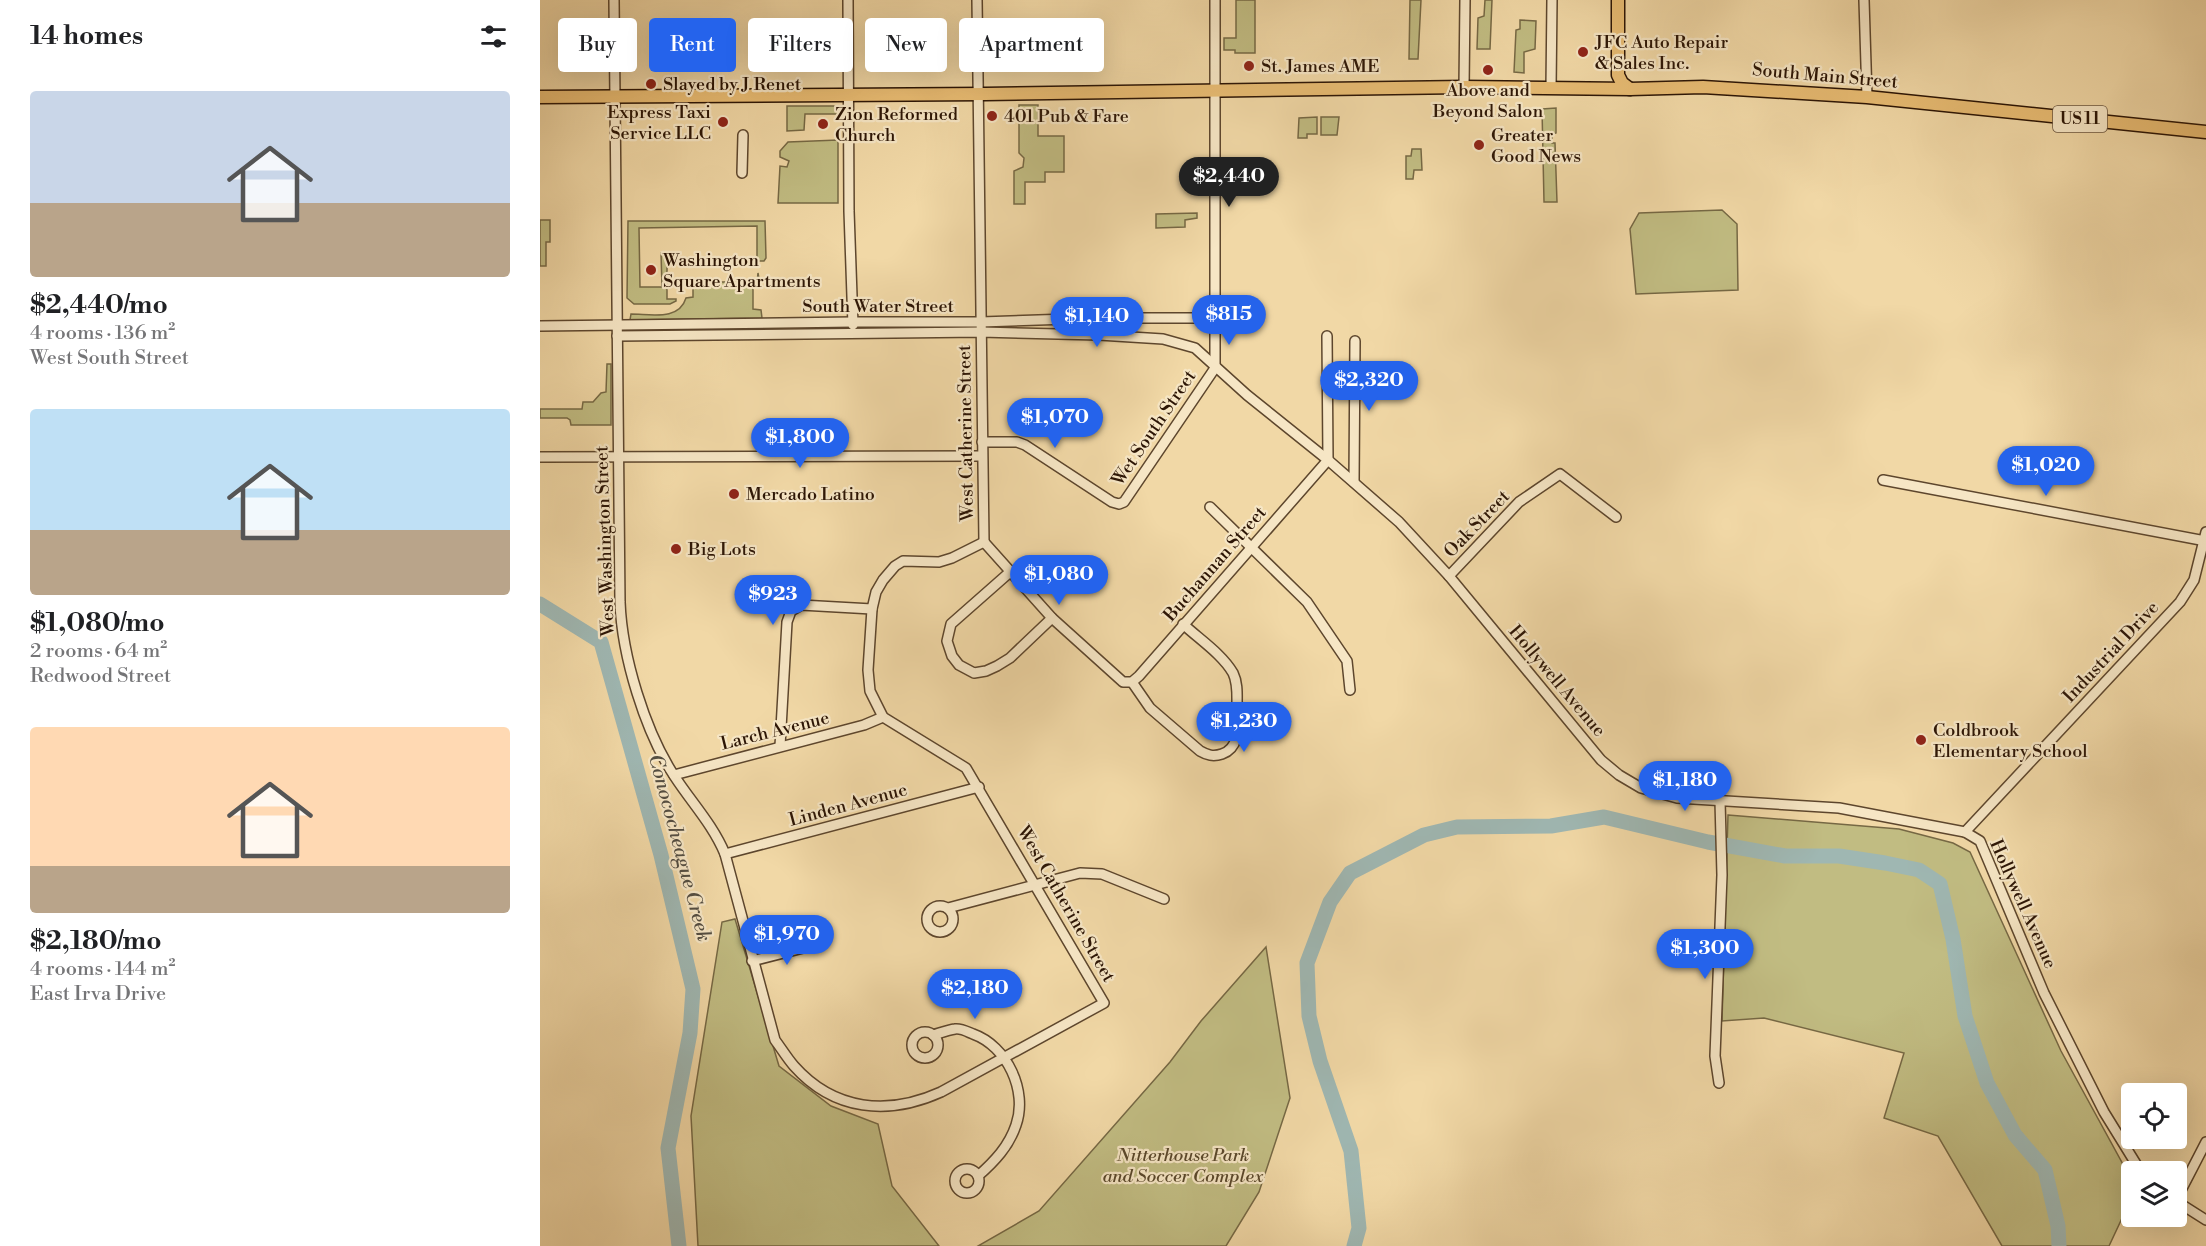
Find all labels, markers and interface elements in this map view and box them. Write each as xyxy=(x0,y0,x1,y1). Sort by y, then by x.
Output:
chip: Buy xyxy=(558,18,637,72)
chip: Rent xyxy=(649,18,736,72)
chip: Filters xyxy=(748,18,853,72)
chip: New xyxy=(865,18,947,72)
chip: Apartment xyxy=(959,18,1104,72)
text: 14 homes xyxy=(30,20,143,52)
icon: filters xyxy=(477,20,510,53)
place label: JFC Auto Repair & Sales Inc. xyxy=(1594,31,1728,75)
marker: JFC Auto Repair & Sales Inc. xyxy=(1576,45,1590,59)
place label: St. James AME xyxy=(1261,55,1379,78)
street label: South Main Street xyxy=(1751,58,1899,94)
marker: St. James AME xyxy=(1242,59,1256,73)
marker: Above and Beyond Salon xyxy=(1481,63,1495,77)
place label: Slayed by J Renet xyxy=(663,73,802,96)
marker: Slayed by J Renet xyxy=(644,77,658,91)
place label: Above and Beyond Salon xyxy=(1432,79,1543,123)
place label: Express Taxi Service LLC xyxy=(607,101,711,145)
place label: Zion Reformed Church xyxy=(835,103,959,147)
place label: 401 Pub & Fare xyxy=(1004,105,1129,128)
road number: US 11 xyxy=(2053,106,2107,132)
marker: 401 Pub & Fare xyxy=(985,109,999,123)
marker: Express Taxi Service LLC xyxy=(716,115,730,129)
marker: Zion Reformed Church xyxy=(816,117,830,131)
place label: Greater Good News xyxy=(1491,124,1581,168)
icon: home xyxy=(216,130,324,238)
marker: Greater Good News xyxy=(1472,138,1486,152)
pin: $2,440 xyxy=(1180,157,1278,208)
text: $2,440 xyxy=(1193,164,1265,189)
place label: Washington Square Apartments xyxy=(662,249,821,293)
marker: Washington Square Apartments xyxy=(644,263,658,277)
text: $2,440/mo xyxy=(30,289,168,321)
street label: South Water Street xyxy=(802,295,954,318)
pin: $815 xyxy=(1193,295,1265,346)
pin: $1,140 xyxy=(1048,297,1146,348)
text: $815 xyxy=(1206,302,1252,327)
text: $1,140 xyxy=(1065,304,1129,329)
text: 4 rooms · 136 m² xyxy=(30,321,175,346)
street label: West Catherine Street xyxy=(953,344,979,523)
text: West South Street xyxy=(30,346,189,371)
pin: $2,320 xyxy=(1320,361,1418,412)
street label: Wet South Street xyxy=(1106,365,1202,491)
text: $2,320 xyxy=(1334,368,1404,393)
pin: $1,070 xyxy=(1006,398,1104,449)
text: $1,070 xyxy=(1021,405,1089,430)
pin: $1,800 xyxy=(751,418,849,469)
text: $1,800 xyxy=(765,425,835,450)
street label: West Washington Street xyxy=(590,445,620,638)
pin: $1,020 xyxy=(1997,446,2095,497)
icon: home xyxy=(216,448,324,556)
text: $1,020 xyxy=(2011,453,2081,478)
place label: Mercado Latino xyxy=(746,483,875,506)
street label: Oak Street xyxy=(1439,485,1515,563)
marker: Mercado Latino xyxy=(727,487,741,501)
street label: Buchannan Street xyxy=(1158,501,1272,627)
place label: Big Lots xyxy=(687,538,756,561)
marker: Big Lots xyxy=(669,542,683,556)
pin: $1,080 xyxy=(1010,555,1108,606)
text: $1,080 xyxy=(1024,562,1094,587)
pin: $923 xyxy=(737,575,809,626)
text: $923 xyxy=(748,582,798,607)
street label: Industrial Drive xyxy=(2058,596,2164,708)
text: $1,080/mo xyxy=(30,607,165,639)
street label: Hollywell Avenue xyxy=(1503,620,1611,742)
text: 2 rooms · 64 m² xyxy=(30,639,167,664)
text: Redwood Street xyxy=(30,664,171,689)
pin: $1,230 xyxy=(1195,702,1293,753)
street label: Larch Avenue xyxy=(718,706,832,756)
text: $1,230 xyxy=(1211,709,1277,734)
place label: Coldbrook Elementary School xyxy=(1933,719,2088,763)
marker: Coldbrook Elementary School xyxy=(1914,733,1928,747)
water label: Conococheague Creek xyxy=(642,752,716,944)
pin: $1,180 xyxy=(1636,761,1734,812)
icon: home xyxy=(216,766,324,874)
text: $1,180 xyxy=(1653,768,1717,793)
street label: Linden Avenue xyxy=(786,778,910,832)
street label: West Catherine Street xyxy=(1011,821,1120,987)
street label: Hollywell Avenue xyxy=(1984,836,2062,972)
pin: $1,970 xyxy=(738,915,836,966)
text: $1,970 xyxy=(754,922,820,947)
text: $2,180/mo xyxy=(30,925,161,957)
pin: $1,300 xyxy=(1656,929,1754,980)
text: $1,300 xyxy=(1671,936,1740,961)
text: 4 rooms · 144 m² xyxy=(30,957,175,982)
pin: $2,180 xyxy=(926,969,1024,1020)
text: $2,180 xyxy=(941,976,1009,1001)
text: East Irva Drive xyxy=(30,982,166,1007)
map controls xyxy=(2121,1083,2187,1227)
button: locate xyxy=(2121,1083,2187,1149)
park label: Nitterhouse Park and Soccer Complex xyxy=(1102,1144,1264,1188)
button: layers xyxy=(2121,1161,2187,1227)

